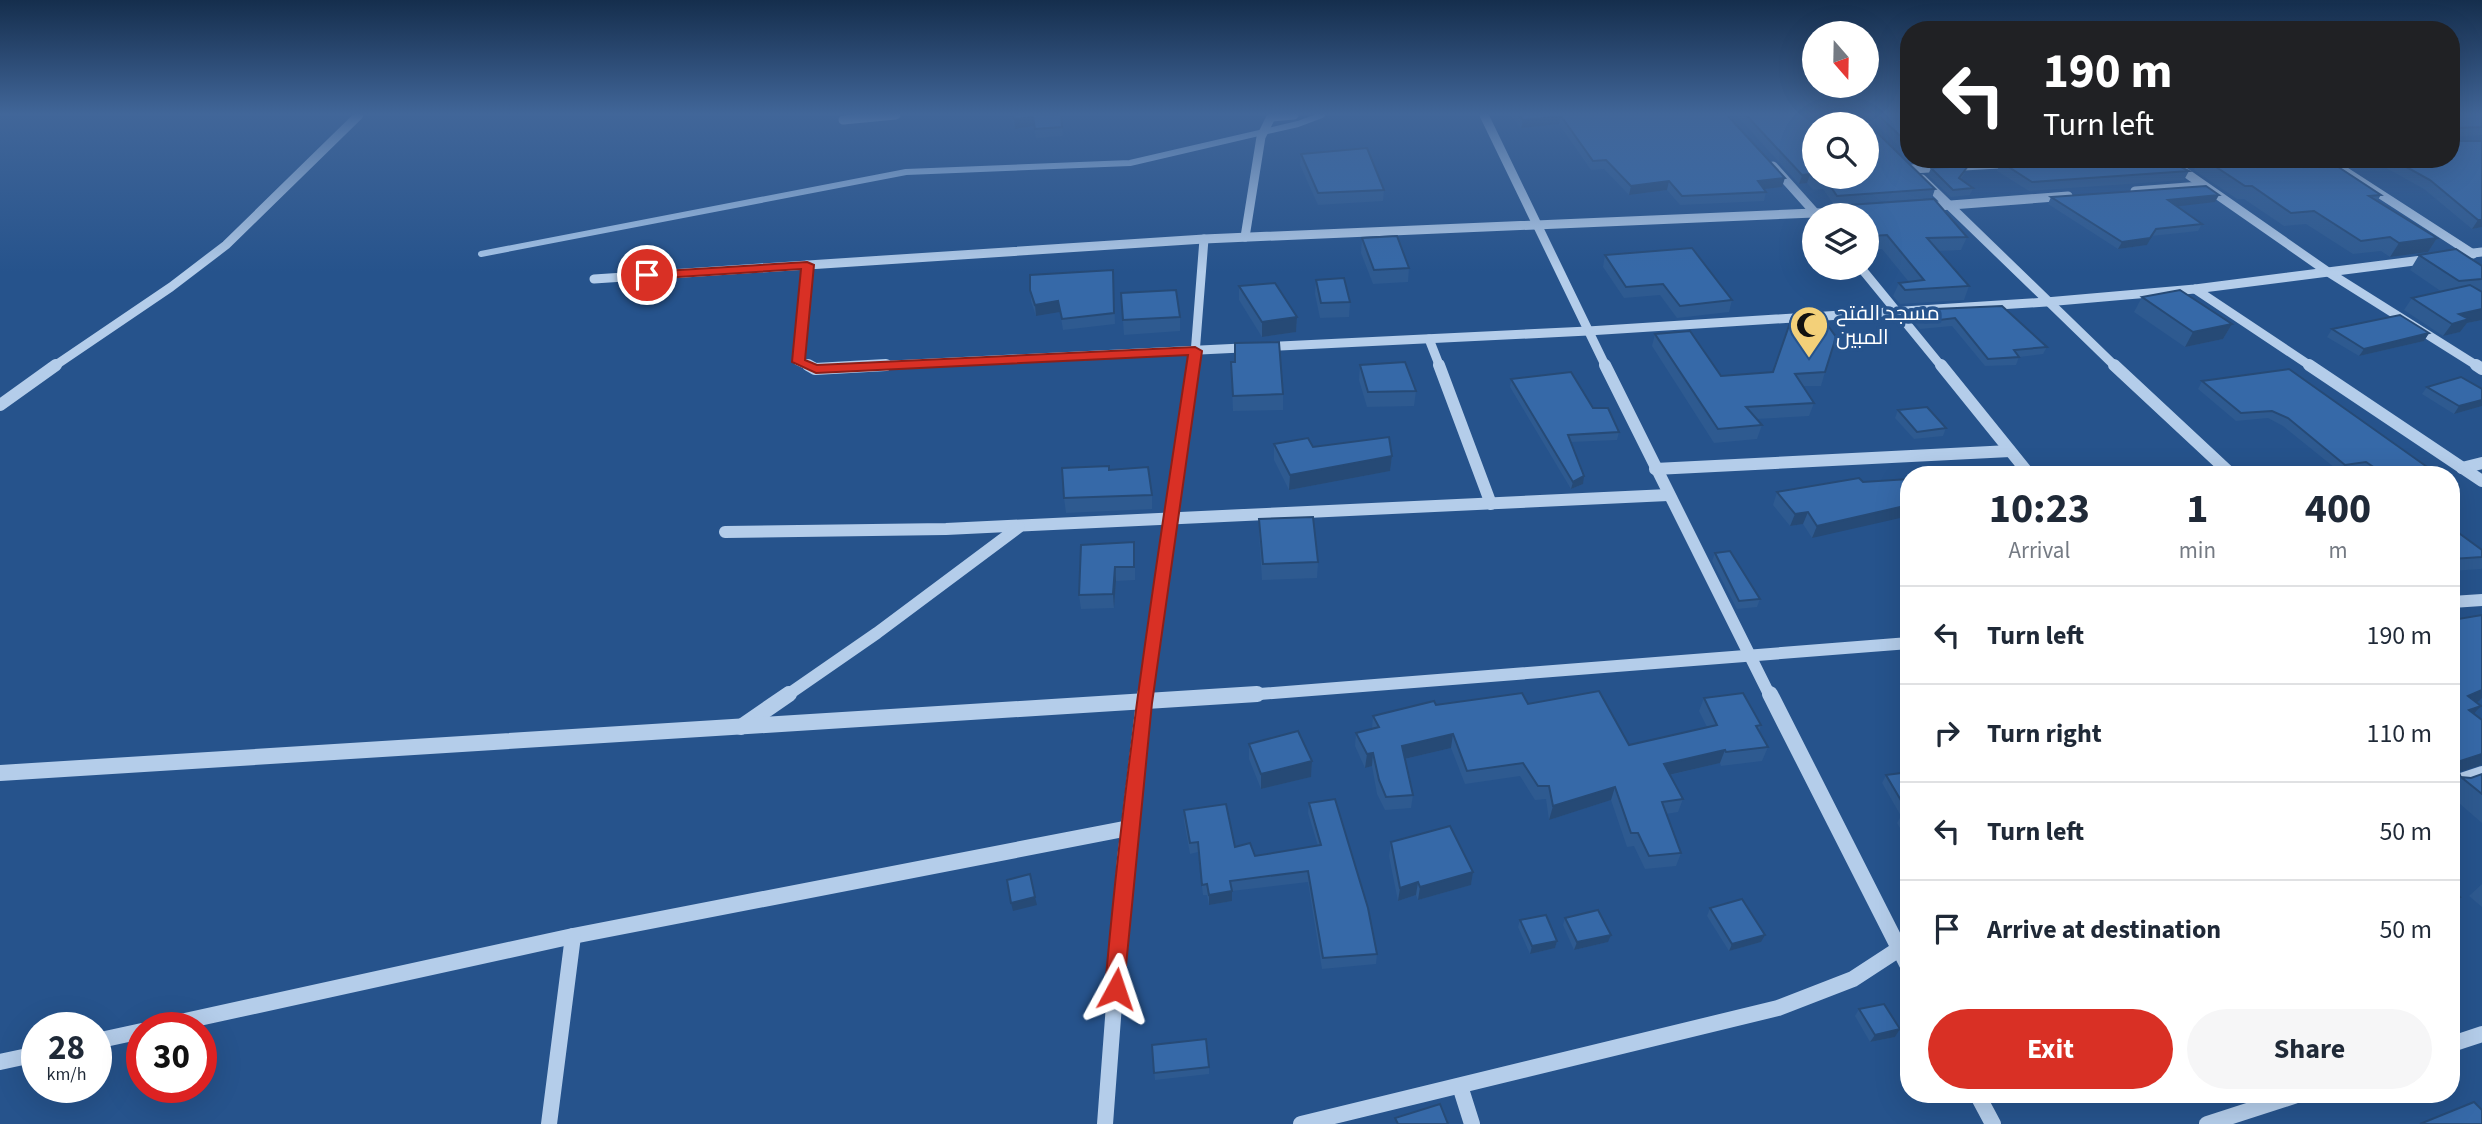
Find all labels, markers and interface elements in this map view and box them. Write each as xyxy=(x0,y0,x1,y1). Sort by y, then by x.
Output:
north arrow xyxy=(1802,21,1880,98)
map controls xyxy=(1802,21,1879,280)
text: 190 m xyxy=(2043,37,2172,107)
icon: left xyxy=(1928,49,2019,140)
text: Turn left xyxy=(2043,102,2154,148)
button: search xyxy=(1802,112,1879,189)
button: layers xyxy=(1802,203,1879,280)
pin xyxy=(617,245,677,305)
icon: arrive xyxy=(628,256,666,294)
place label: مسجد الفتح المبين xyxy=(1836,298,1940,352)
mosque icon: مسجد الفتح المبين xyxy=(1788,304,1830,359)
text: 10:23 xyxy=(1989,479,2090,539)
text: 1 xyxy=(2186,479,2208,539)
text: 400 xyxy=(2305,479,2371,539)
text: Arrival xyxy=(2008,534,2070,567)
text: min xyxy=(2179,534,2216,567)
text: m xyxy=(2328,534,2348,567)
icon: left xyxy=(1928,616,1966,654)
text: Turn left xyxy=(1987,617,2084,654)
text: 190 m xyxy=(2366,617,2432,654)
icon: right xyxy=(1928,714,1966,752)
text: Turn right xyxy=(1987,715,2102,752)
text: 110 m xyxy=(2366,715,2432,752)
icon: left xyxy=(1928,812,1966,850)
text: Turn left xyxy=(1987,813,2084,850)
text: 50 m xyxy=(2379,813,2432,850)
icon: arrive xyxy=(1928,910,1966,948)
text: Arrive at destination xyxy=(1987,911,2221,948)
text: 50 m xyxy=(2379,911,2432,948)
position arrow xyxy=(1079,952,1153,1026)
button: Exit xyxy=(1928,1009,2173,1089)
button: Share xyxy=(2187,1009,2432,1089)
speed limit sign: 30 xyxy=(126,1012,217,1103)
text: 28 xyxy=(48,1023,85,1073)
text: km/h xyxy=(47,1062,86,1087)

